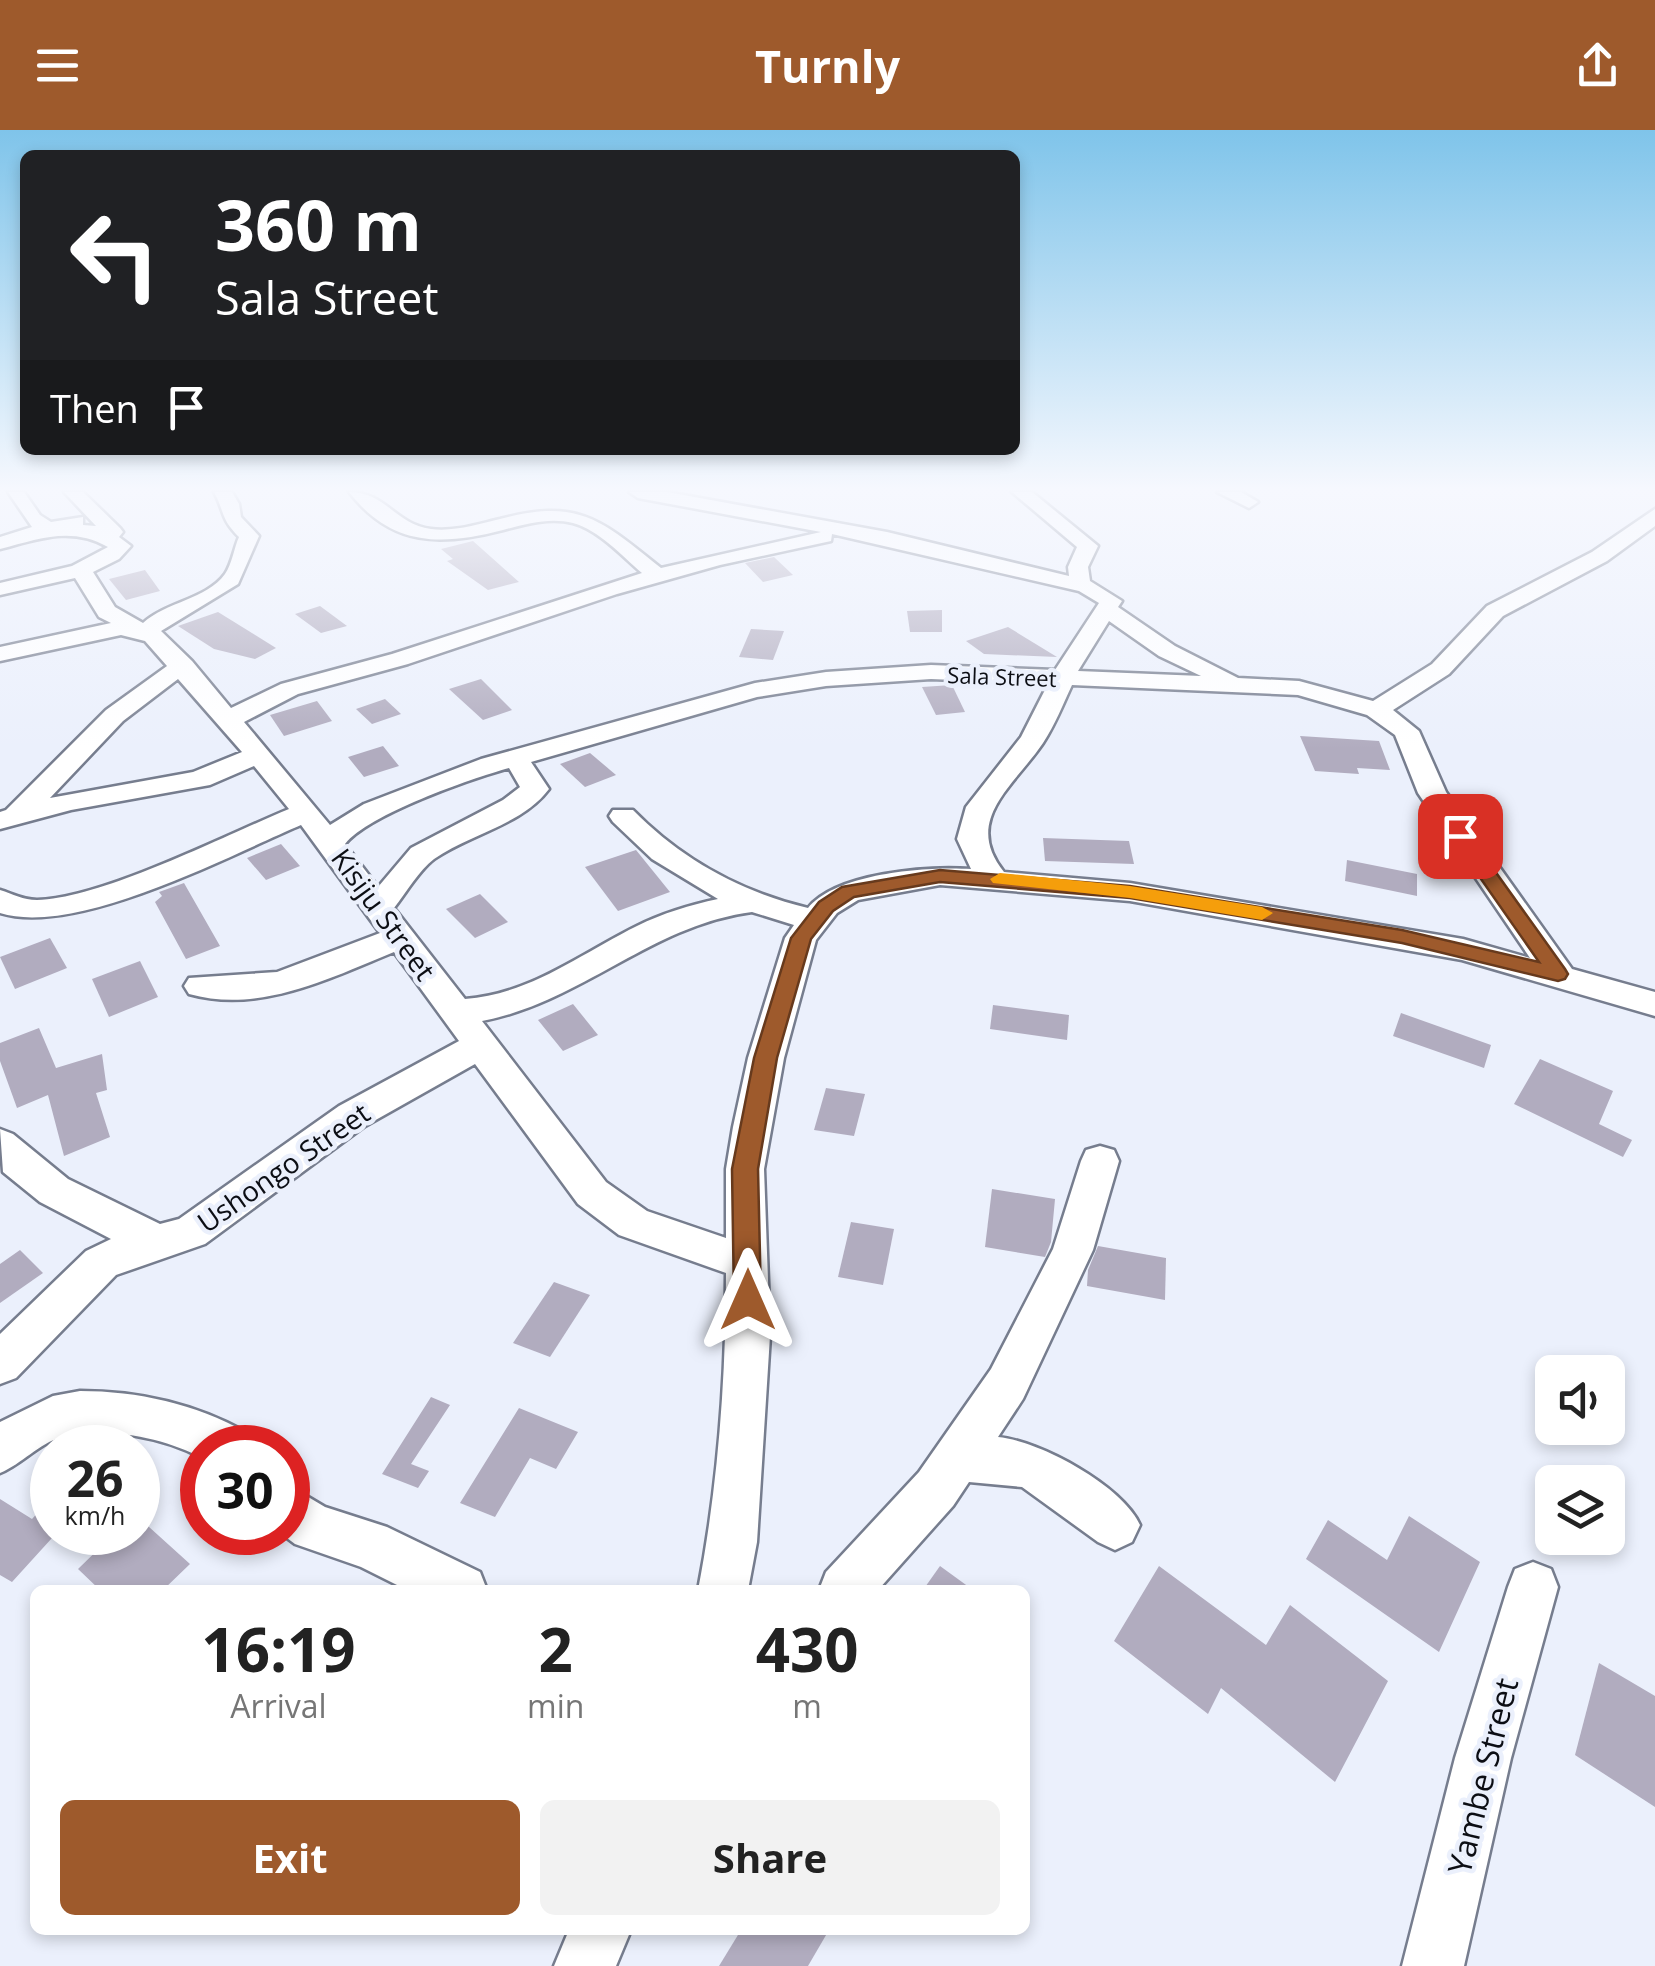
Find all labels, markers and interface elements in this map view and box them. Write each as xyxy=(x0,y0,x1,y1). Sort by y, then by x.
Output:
text: Turnly xyxy=(755,35,900,96)
icon: menu xyxy=(30,38,85,93)
icon: share xyxy=(1570,38,1625,93)
text: 360 m xyxy=(215,176,422,272)
icon: left xyxy=(50,190,180,320)
text: Sala Street xyxy=(215,267,438,328)
icon: arrive xyxy=(159,380,214,435)
text: Then xyxy=(50,382,139,434)
street label: Sala Street xyxy=(947,659,1057,693)
pin xyxy=(1418,794,1503,879)
icon: arrive xyxy=(1433,809,1488,864)
street label: Kisiju Street xyxy=(323,840,445,988)
street label: Ushongo Street xyxy=(189,1093,377,1241)
position arrow xyxy=(696,1248,800,1352)
map controls xyxy=(1535,1355,1625,1555)
button: sound xyxy=(1535,1355,1625,1445)
speed limit sign: 30 xyxy=(180,1425,310,1555)
text: 26 xyxy=(66,1444,124,1512)
button: layers xyxy=(1535,1465,1625,1555)
text: km/h xyxy=(65,1498,125,1532)
text: 16:19 xyxy=(201,1608,356,1690)
text: 2 xyxy=(539,1608,573,1690)
text: 430 xyxy=(756,1608,859,1690)
street label: Yambe Street xyxy=(1437,1674,1527,1878)
text: Arrival xyxy=(230,1684,327,1727)
text: min xyxy=(527,1684,584,1727)
text: m xyxy=(792,1684,822,1727)
button: Exit xyxy=(60,1800,520,1915)
button: Share xyxy=(540,1800,1000,1915)

